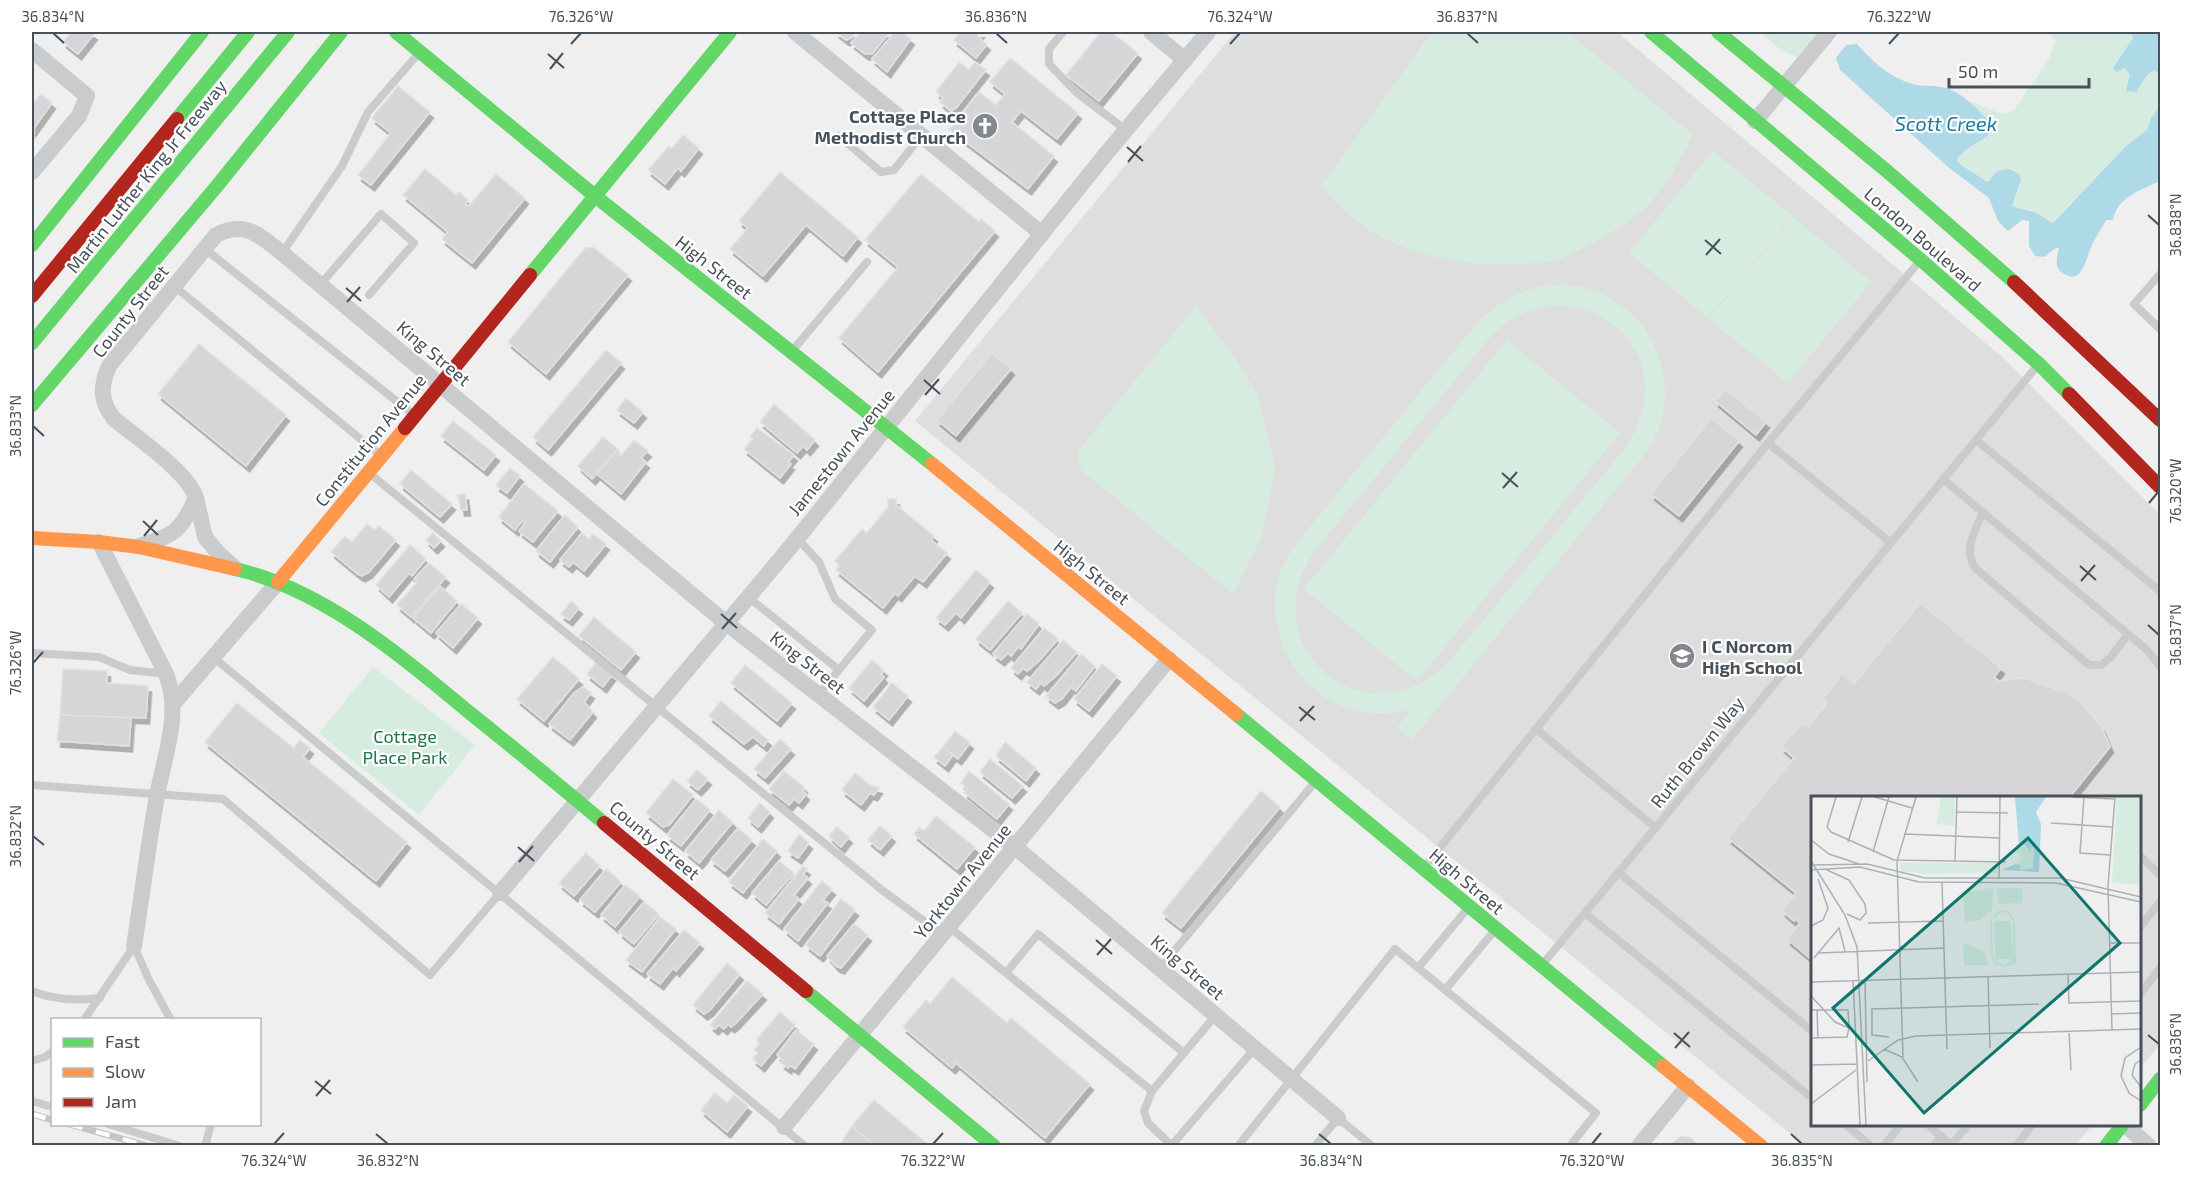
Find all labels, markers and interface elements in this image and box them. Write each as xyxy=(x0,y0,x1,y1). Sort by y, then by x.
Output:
text: 36.834°N xyxy=(21,7,85,25)
text: 76.326°W xyxy=(549,7,613,25)
text: 36.836°N xyxy=(965,7,1027,25)
text: 76.324°W xyxy=(1207,7,1273,25)
text: 36.837°N xyxy=(1436,7,1498,25)
text: 76.322°W xyxy=(1867,7,1931,25)
scale bar xyxy=(1949,51,2088,89)
text: 50 m xyxy=(1958,60,1998,82)
street label: Martin Luther King Jr Freeway xyxy=(61,75,231,277)
place label: Cottage Place Methodist Church xyxy=(814,105,966,148)
church icon: Cottage Place Methodist Church xyxy=(970,111,1000,141)
water label: Scott Creek xyxy=(1895,111,1997,135)
street label: London Boulevard xyxy=(1860,182,1986,296)
text: 36.838°N xyxy=(2166,194,2184,256)
street label: High Street xyxy=(671,230,757,304)
street label: County Street xyxy=(87,260,173,362)
street label: King Street xyxy=(393,316,476,390)
street label: Constitution Avenue xyxy=(310,369,430,511)
street label: Jamestown Avenue xyxy=(783,384,899,520)
text: 36.833°N xyxy=(6,395,24,457)
text: 76.320°W xyxy=(2166,458,2184,524)
street label: High Street xyxy=(1050,535,1134,609)
text: 36.837°N xyxy=(2166,604,2184,666)
street label: King Street xyxy=(766,626,850,698)
text: 76.326°W xyxy=(6,631,24,695)
place label: I C Norcom High School xyxy=(1702,635,1802,678)
school or university icon: I C Norcom High School xyxy=(1667,641,1697,671)
street label: Ruth Brown Way xyxy=(1646,692,1749,812)
park label: Cottage Place Park xyxy=(363,725,448,768)
street label: County Street xyxy=(605,796,705,884)
inset map xyxy=(1811,796,2141,1126)
text: 36.832°N xyxy=(6,805,24,867)
street label: Yorktown Avenue xyxy=(909,819,1015,943)
street label: High Street xyxy=(1425,843,1509,919)
street label: King Street xyxy=(1147,930,1230,1004)
text: 36.836°N xyxy=(2166,1013,2184,1075)
legend xyxy=(51,1018,261,1126)
text: Fast xyxy=(105,1030,140,1052)
text: Slow xyxy=(105,1060,146,1082)
text: Jam xyxy=(105,1090,137,1112)
text: 76.324°W xyxy=(241,1151,307,1169)
text: 36.832°N xyxy=(357,1151,419,1169)
text: 76.322°W xyxy=(901,1151,965,1169)
text: 36.834°N xyxy=(1299,1151,1363,1169)
text: 76.320°W xyxy=(1559,1151,1625,1169)
text: 36.835°N xyxy=(1771,1151,1833,1169)

